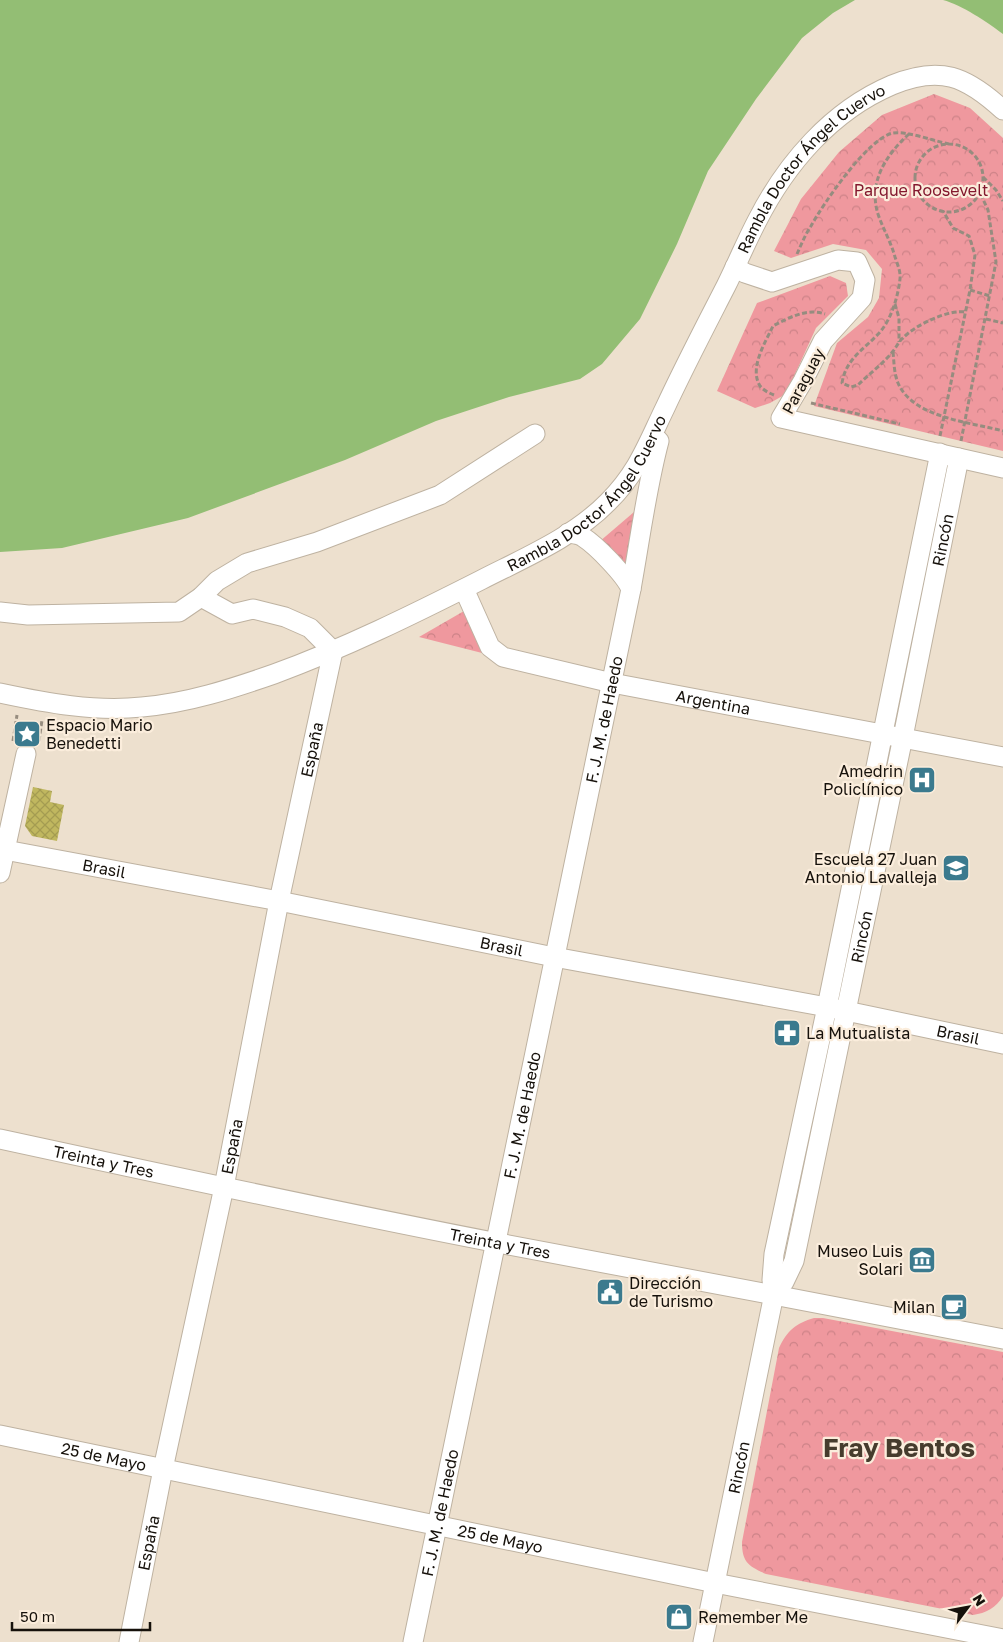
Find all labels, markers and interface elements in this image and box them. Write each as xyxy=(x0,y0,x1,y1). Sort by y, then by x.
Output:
street label: Rambla Doctor Ángel Cuervo xyxy=(733,80,888,256)
park label: Parque Roosevelt xyxy=(854,180,988,200)
street label: Paraguay xyxy=(777,345,829,417)
street label: Rambla Doctor Ángel Cuervo xyxy=(503,412,670,576)
street label: Rincón xyxy=(927,512,958,568)
street label: F. J. M. de Haedo xyxy=(581,654,627,785)
street label: Argentina xyxy=(674,685,752,719)
place label: Espacio Mario Benedetti xyxy=(46,715,153,753)
place icon: Espacio Mario Benedetti xyxy=(12,719,42,749)
street label: España xyxy=(296,720,327,779)
place label: Amedrin Policlínico xyxy=(823,761,903,799)
hospital icon: Amedrin Policlínico xyxy=(907,765,937,795)
place label: Escuela 27 Juan Antonio Lavalleja xyxy=(805,849,937,887)
school or university icon: Escuela 27 Juan Antonio Lavalleja xyxy=(941,853,971,883)
street label: Brasil xyxy=(81,855,128,882)
street label: Rincón xyxy=(846,909,877,965)
street label: Brasil xyxy=(478,932,525,961)
pharmacy icon: La Mutualista xyxy=(772,1018,802,1048)
street label: Brasil xyxy=(935,1020,982,1049)
place label: La Mutualista xyxy=(806,1023,910,1043)
street label: F. J. M. de Haedo xyxy=(499,1050,545,1181)
street label: España xyxy=(217,1117,247,1176)
street label: Treinta y Tres xyxy=(51,1141,156,1182)
street label: Treinta y Tres xyxy=(448,1224,552,1263)
place label: Museo Luis Solari xyxy=(817,1241,903,1279)
museum icon: Museo Luis Solari xyxy=(907,1245,937,1275)
place label: Dirección de Turismo xyxy=(629,1273,713,1311)
public building icon: Dirección de Turismo xyxy=(595,1277,625,1307)
cafe icon: Milan xyxy=(939,1292,969,1322)
place label: Milan xyxy=(893,1297,935,1317)
district label: Fray Bentos xyxy=(823,1432,975,1463)
street label: 25 de Mayo xyxy=(59,1438,148,1475)
street label: Rincón xyxy=(723,1440,754,1496)
street label: F. J. M. de Haedo xyxy=(417,1447,463,1578)
street label: España xyxy=(133,1513,164,1572)
street label: 25 de Mayo xyxy=(456,1520,545,1557)
north arrow xyxy=(943,1582,993,1632)
text: N xyxy=(969,1591,989,1609)
scale bar xyxy=(12,1600,150,1632)
shop icon: Remember Me xyxy=(664,1602,694,1632)
text: 50 m xyxy=(20,1607,55,1625)
place label: Remember Me xyxy=(698,1607,808,1627)

